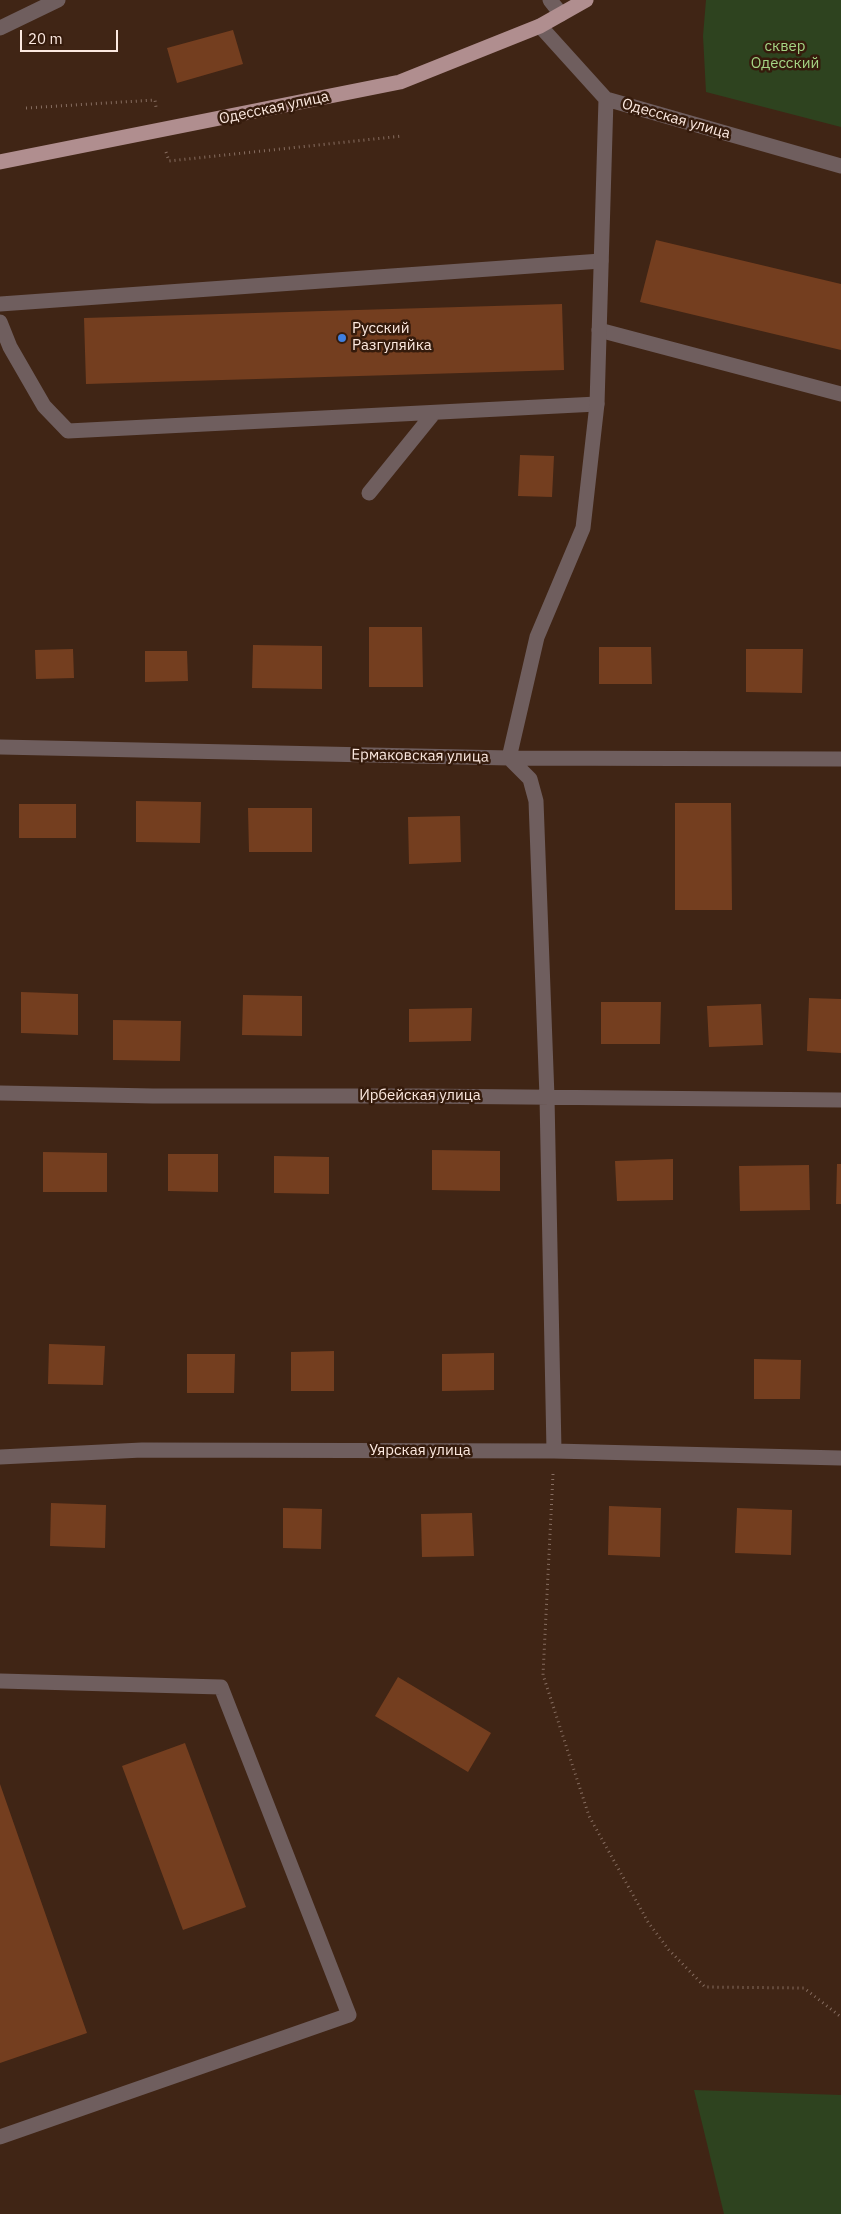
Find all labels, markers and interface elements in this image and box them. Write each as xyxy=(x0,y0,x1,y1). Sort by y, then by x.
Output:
scale bar xyxy=(22,20,120,52)
text: 20 m xyxy=(28,29,63,48)
park label: сквер Одесский xyxy=(751,38,819,73)
street label: Одесская улица xyxy=(217,88,331,128)
street label: Одесская улица xyxy=(620,95,732,143)
place label: Русский Разгуляйка xyxy=(352,320,432,355)
marker: Русский Разгуляйка xyxy=(336,332,348,344)
street label: Ермаковская улица xyxy=(351,746,489,766)
street label: Ирбейская улица xyxy=(359,1087,481,1105)
street label: Уярская улица xyxy=(369,1442,471,1460)

